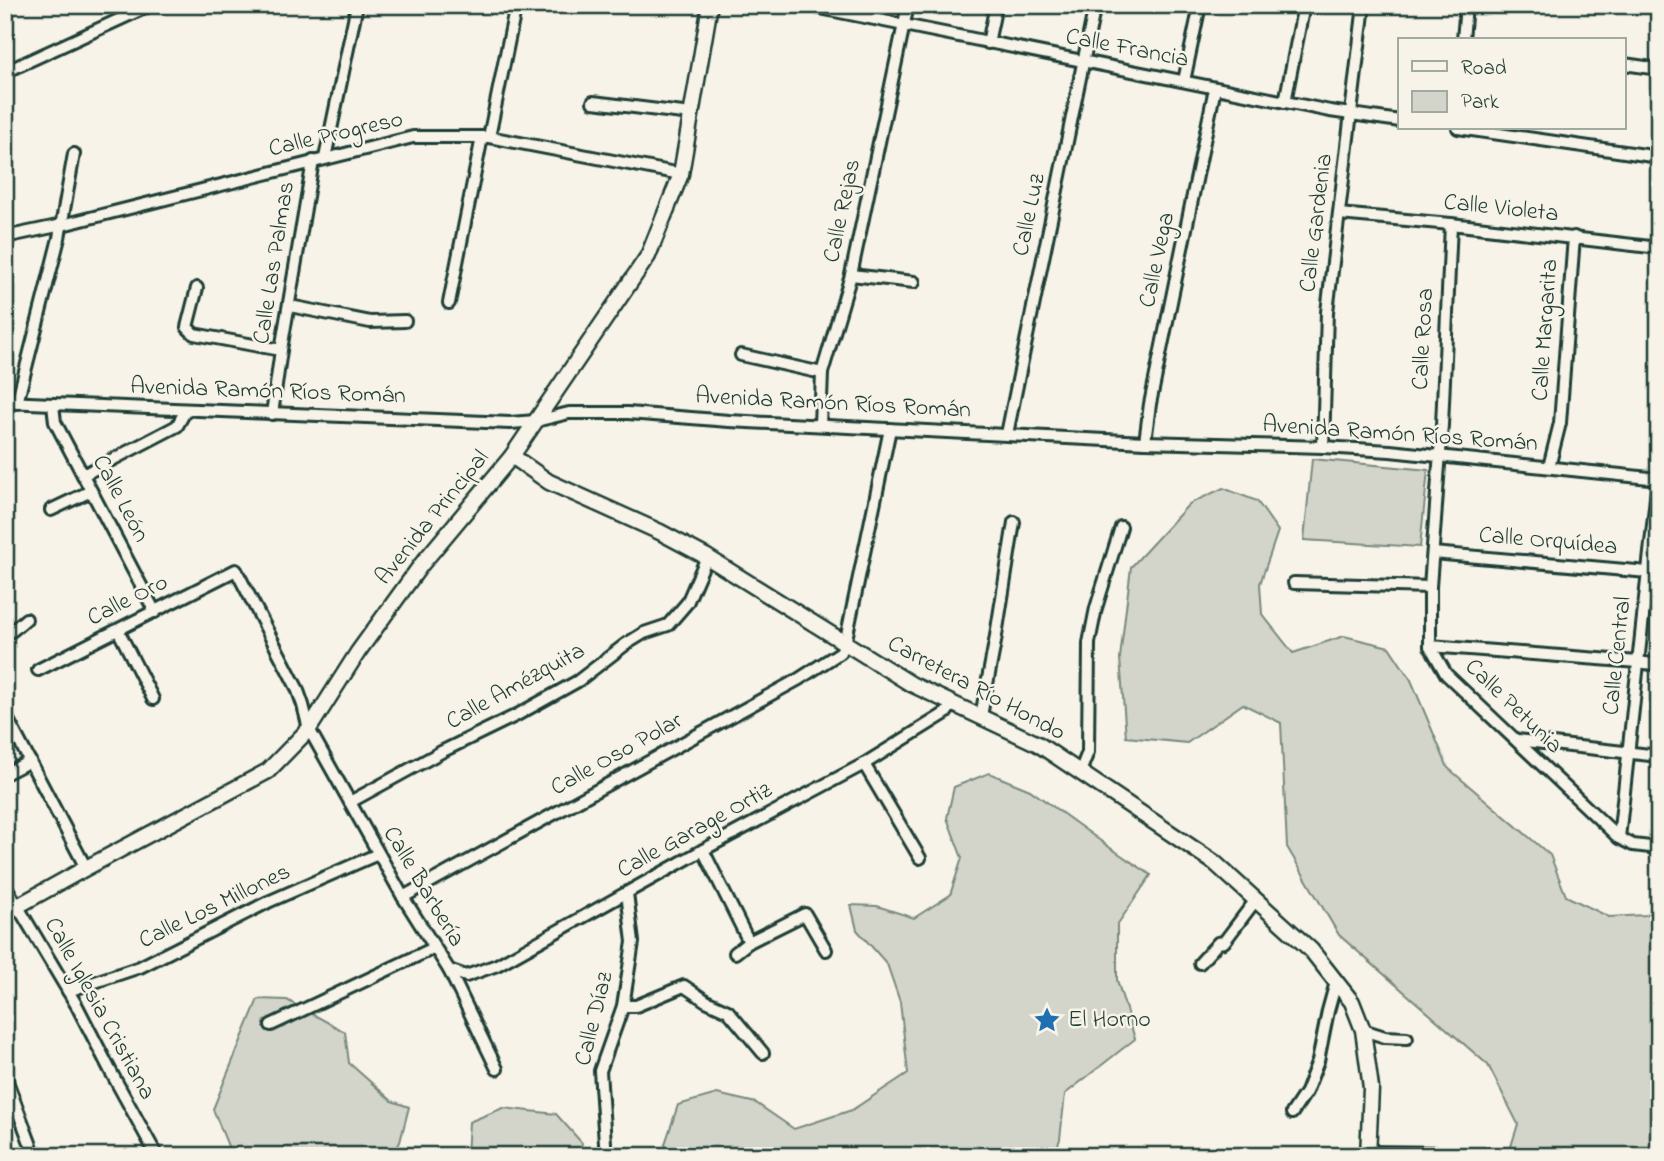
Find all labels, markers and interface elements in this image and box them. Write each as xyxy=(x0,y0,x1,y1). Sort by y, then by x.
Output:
street label: Calle Francia xyxy=(1062,20,1192,78)
legend xyxy=(1398,38,1626,130)
text: Road xyxy=(1461,54,1507,84)
text: Park xyxy=(1461,88,1500,118)
street label: Calle Progreso xyxy=(265,103,407,167)
street label: Calle Gardenia xyxy=(1291,152,1343,294)
street label: Calle Rejas xyxy=(815,156,871,266)
street label: Calle Luz xyxy=(1004,170,1056,259)
street label: Calle Las Palmas xyxy=(245,179,305,347)
street label: Calle Violeta xyxy=(1442,186,1560,232)
street label: Calle Vega xyxy=(1131,209,1185,311)
street label: Calle Margarita xyxy=(1524,258,1568,402)
street label: Calle Rosa xyxy=(1404,287,1444,391)
street label: Avenida Ramón Ríos Román xyxy=(130,370,406,414)
street label: Avenida Ramón Ríos Román xyxy=(694,379,972,429)
street label: Avenida Ramón Ríos Román xyxy=(1261,408,1539,462)
street label: Avenida Principal xyxy=(367,443,499,593)
street label: Calle León xyxy=(82,449,158,549)
street label: Calle Orquídea xyxy=(1477,518,1619,566)
street label: Calle Oro xyxy=(81,566,175,636)
street label: Calle Central xyxy=(1594,595,1642,717)
street label: Carretera Río Hondo xyxy=(881,627,1071,751)
street label: Calle Amézquita xyxy=(440,634,592,740)
street label: Calle Petunia xyxy=(1456,651,1570,763)
street label: Calle Oso Polar xyxy=(545,704,690,806)
street label: Calle Garage Ortiz xyxy=(611,773,780,888)
street label: Calle Barbería xyxy=(373,820,473,954)
street label: Calle Los Millones xyxy=(133,855,297,959)
street label: Calle Iglesia Cristiana xyxy=(34,911,164,1107)
street label: Calle Díaz xyxy=(566,967,624,1070)
place label: El Horno xyxy=(1068,1003,1151,1038)
place icon: El Horno xyxy=(1032,1005,1062,1035)

